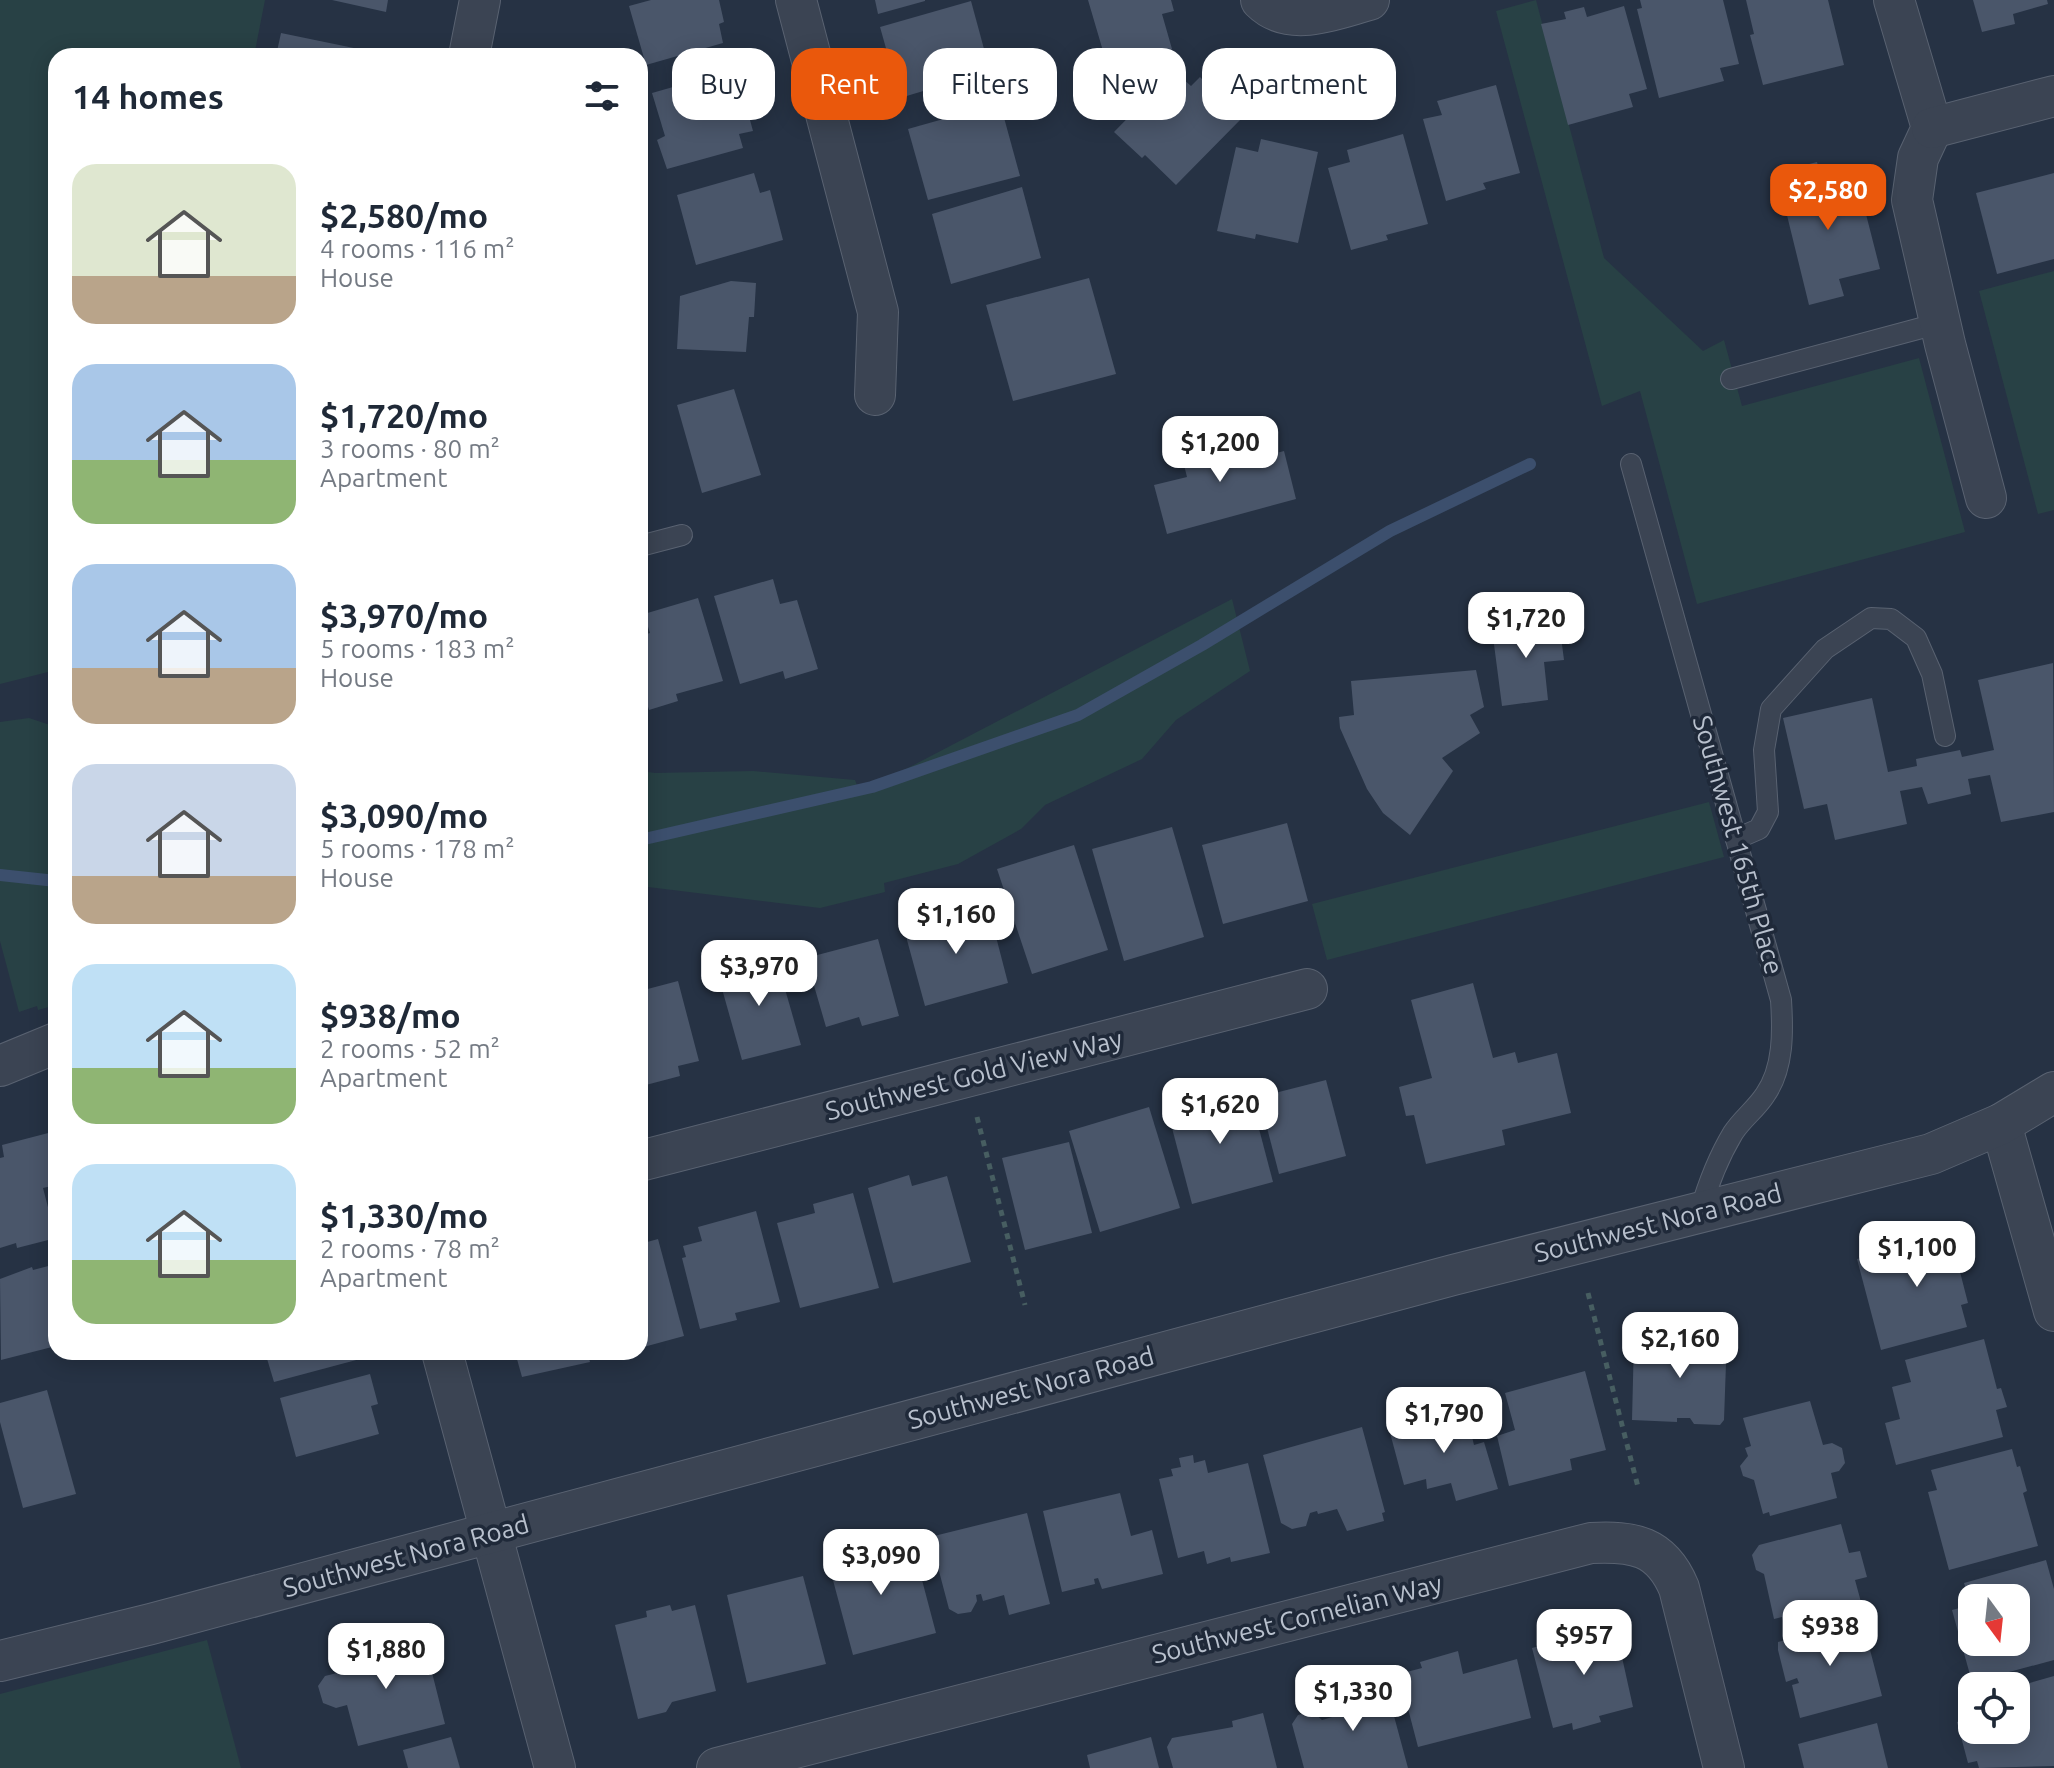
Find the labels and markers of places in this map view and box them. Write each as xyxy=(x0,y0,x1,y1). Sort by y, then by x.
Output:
pin: $2,580 xyxy=(1763,164,1893,232)
pin: $1,200 xyxy=(1155,416,1285,484)
pin: $1,720 xyxy=(1461,592,1591,660)
pin: $1,160 xyxy=(891,888,1021,956)
pin: $3,970 xyxy=(694,940,824,1008)
pin: $1,620 xyxy=(1155,1078,1285,1146)
pin: $1,100 xyxy=(1852,1221,1982,1289)
pin: $2,160 xyxy=(1615,1312,1745,1380)
pin: $1,790 xyxy=(1379,1387,1509,1455)
pin: $3,090 xyxy=(816,1529,946,1597)
pin: $938 xyxy=(1783,1600,1877,1668)
pin: $957 xyxy=(1537,1609,1631,1677)
pin: $1,880 xyxy=(321,1623,451,1691)
pin: $1,330 xyxy=(1288,1665,1418,1733)

